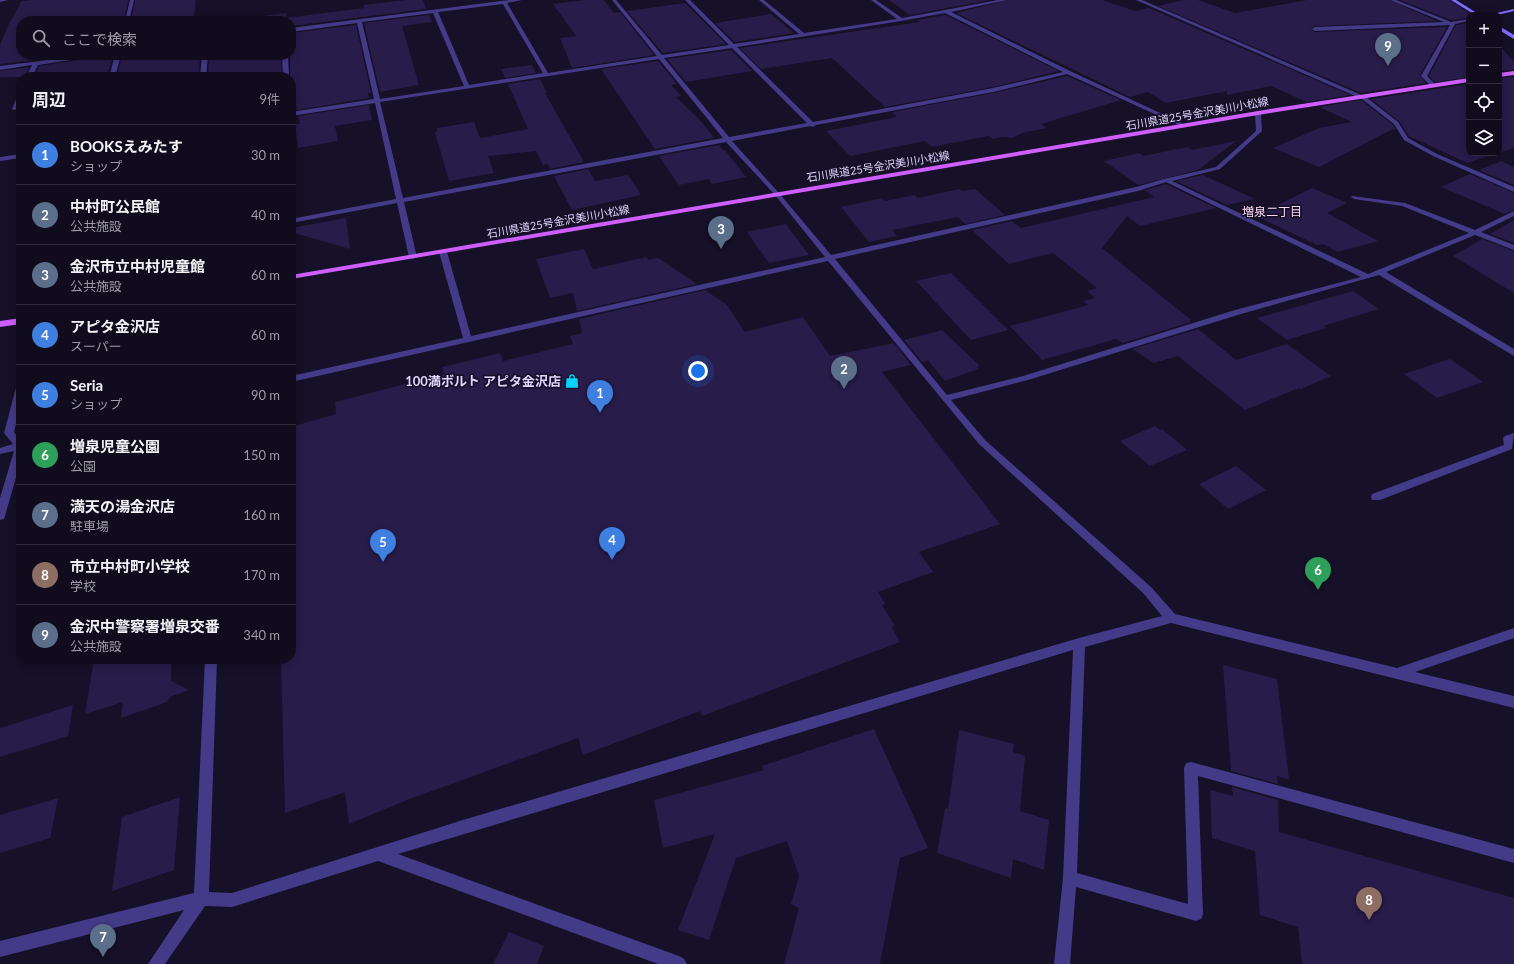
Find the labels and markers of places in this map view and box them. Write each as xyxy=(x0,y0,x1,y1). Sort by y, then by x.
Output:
pin: 9 xyxy=(1375,33,1401,66)
pin: 3 xyxy=(708,216,734,249)
pin: 2 xyxy=(831,356,857,389)
place label: 100満ボルト アピタ金沢店 xyxy=(405,373,561,389)
shop icon: 100満ボルト アピタ金沢店 xyxy=(564,373,580,389)
pin: 1 xyxy=(587,380,613,413)
pin: 4 xyxy=(599,527,625,560)
pin: 5 xyxy=(370,529,396,562)
pin: 6 xyxy=(1305,557,1331,590)
pin: 8 xyxy=(1356,887,1382,920)
pin: 7 xyxy=(90,924,116,957)

